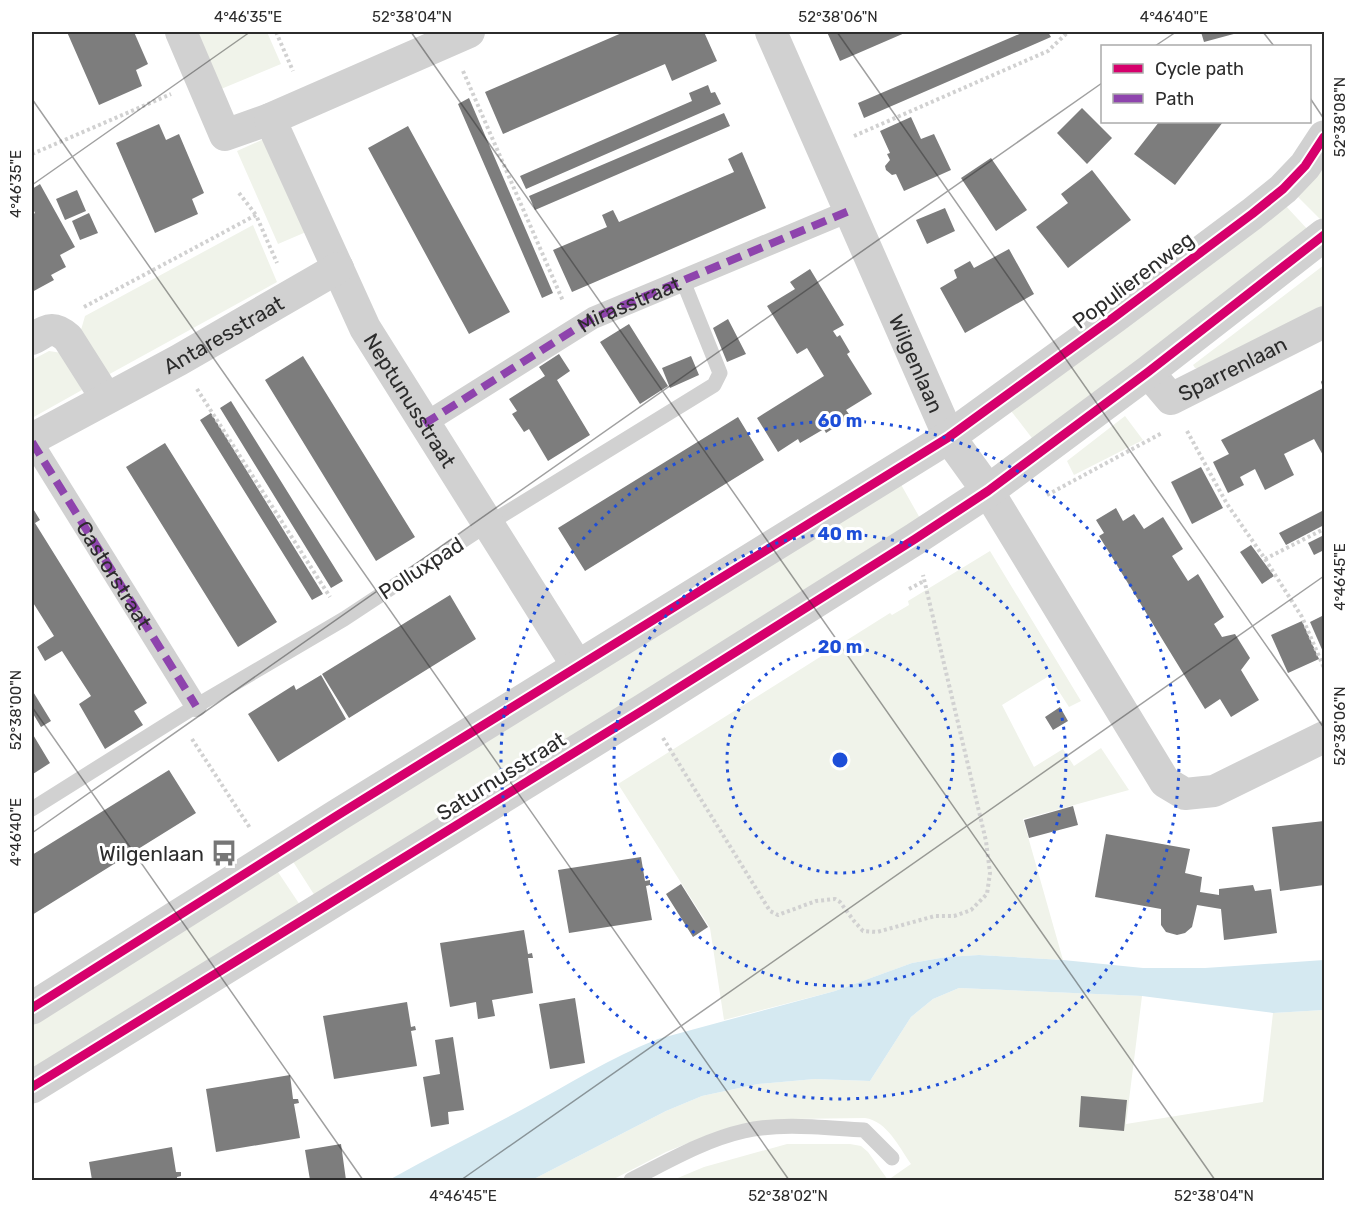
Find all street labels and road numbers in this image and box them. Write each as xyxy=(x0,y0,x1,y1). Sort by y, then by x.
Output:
street label: Populierenweg xyxy=(1067,226,1199,334)
street label: Mirasstraat xyxy=(572,270,684,337)
street label: Antaresstraat xyxy=(159,290,288,379)
street label: Wilgenlaan xyxy=(884,310,949,417)
street label: Neptunusstraat xyxy=(359,328,462,472)
street label: Sparrenlaan xyxy=(1174,330,1291,406)
street label: Castorstraat xyxy=(71,516,157,633)
street label: Polluxpad xyxy=(374,531,468,605)
street label: Saturnusstraat xyxy=(432,726,570,826)

